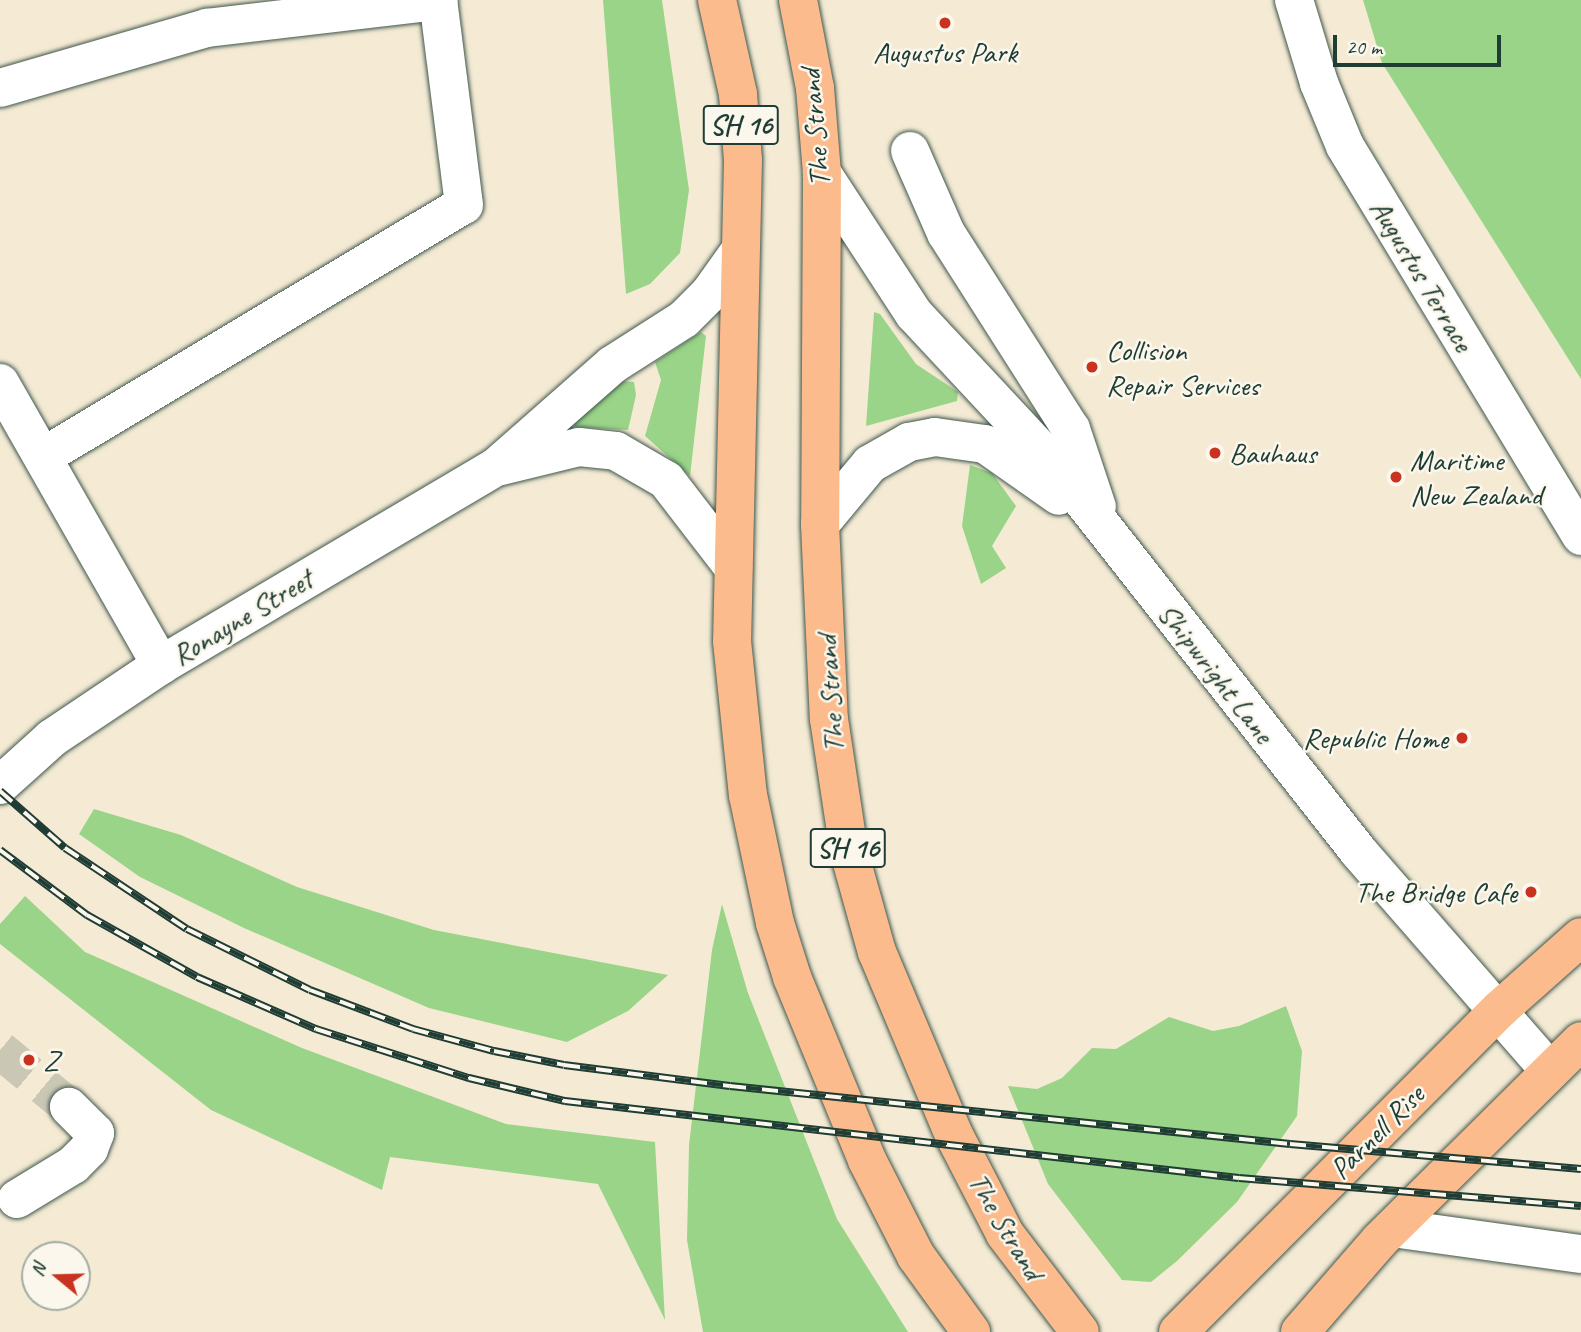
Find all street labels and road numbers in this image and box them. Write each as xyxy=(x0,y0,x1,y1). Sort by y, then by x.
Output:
street label: The Strand xyxy=(792,67,838,189)
road number: SH 16 xyxy=(702,100,780,150)
street label: Augustus Terrace xyxy=(1362,192,1482,358)
street label: Ronayne Street xyxy=(165,561,319,673)
street label: Shipwright Lane xyxy=(1150,596,1282,750)
street label: The Strand xyxy=(808,633,852,755)
road number: SH 16 xyxy=(810,824,886,872)
street label: Parnell Rise xyxy=(1322,1077,1432,1187)
street label: The Strand xyxy=(960,1165,1052,1287)

